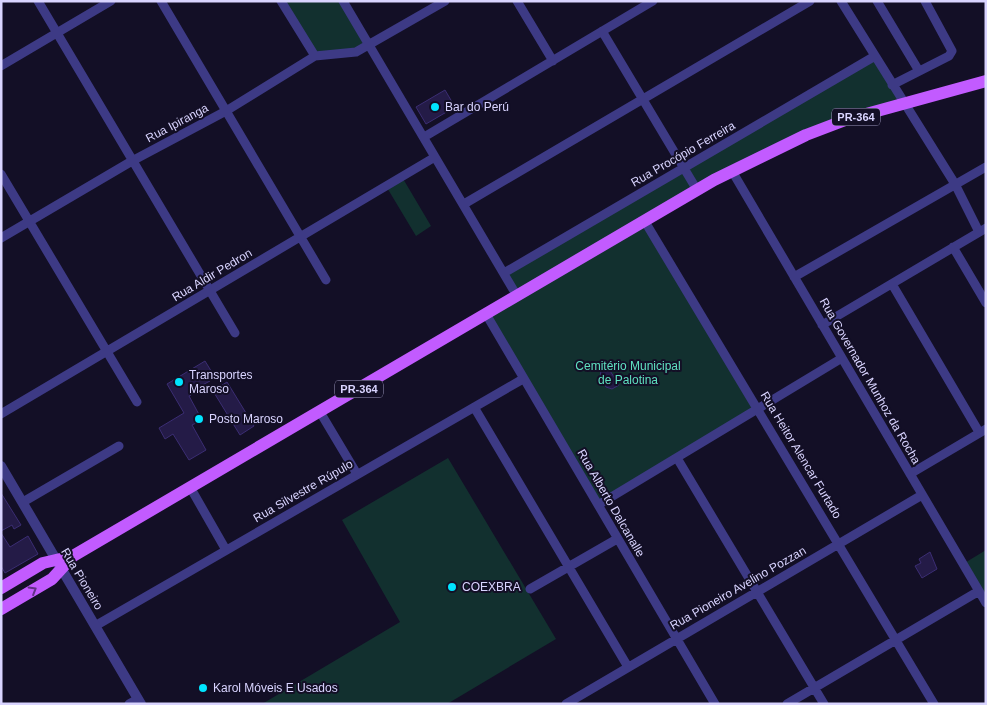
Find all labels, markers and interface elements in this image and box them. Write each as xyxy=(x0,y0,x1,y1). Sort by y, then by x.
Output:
place label: Bar do Perú xyxy=(445,100,509,114)
street label: Rua Ipiranga xyxy=(143,101,211,145)
marker: Bar do Perú xyxy=(429,101,441,113)
road number: PR-364 xyxy=(832,108,880,125)
street label: Rua Procópio Ferreira xyxy=(628,118,738,190)
street label: Rua Aldir Pedron xyxy=(170,246,254,304)
street label: Rua Governador Munhoz da Rocha xyxy=(817,295,924,467)
park label: Cemitério Municipal de Palotina xyxy=(575,359,681,387)
place label: Transportes Maroso xyxy=(189,368,253,396)
marker: Transportes Maroso xyxy=(173,376,185,388)
road number: PR-364 xyxy=(335,380,383,398)
street label: Rua Heitor Alencar Furtado xyxy=(758,389,845,521)
place label: Posto Maroso xyxy=(209,412,283,426)
marker: Posto Maroso xyxy=(193,413,205,425)
street label: Rua Alberto Dalcanalle xyxy=(574,447,648,560)
street label: Rua Silvestre Rúpulo xyxy=(251,457,356,525)
street label: Rua Pioneiro Avelino Pozzan xyxy=(668,543,808,633)
street label: Rua Pioneiro xyxy=(58,546,106,613)
place label: COEXBRA xyxy=(462,580,521,594)
marker: COEXBRA xyxy=(446,581,458,593)
one-way arrow xyxy=(27,587,36,597)
place label: Karol Móveis E Usados xyxy=(213,681,338,695)
marker: Karol Móveis E Usados xyxy=(197,682,209,694)

